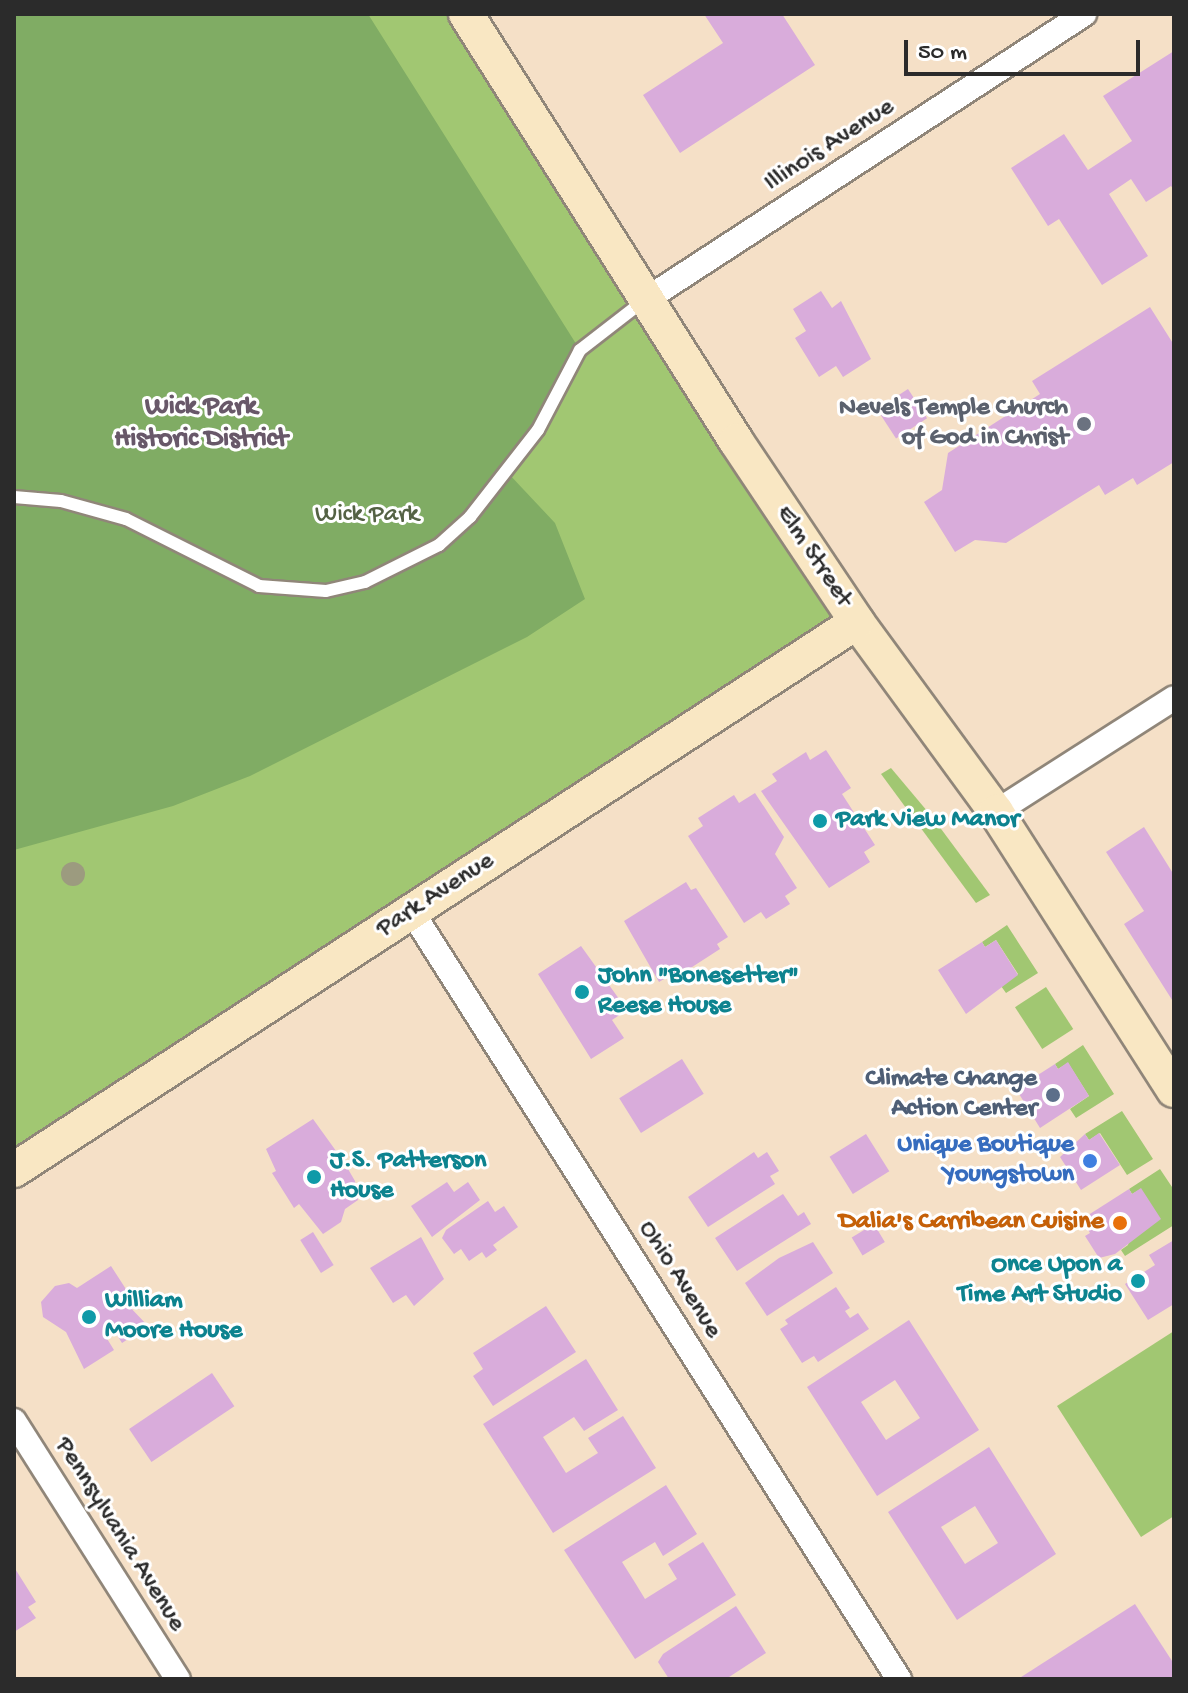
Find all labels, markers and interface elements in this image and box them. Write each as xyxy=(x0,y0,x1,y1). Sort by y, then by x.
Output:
scale bar xyxy=(908,24,1144,74)
text: 50 m xyxy=(918,39,967,68)
street label: Illinois Avenue xyxy=(759,92,901,200)
district label: Wick Park Historic District xyxy=(114,391,288,457)
place label: Nevels Temple Church of God in Christ xyxy=(839,393,1068,454)
marker: Nevels Temple Church of God in Christ xyxy=(1075,415,1093,433)
park label: Wick Park xyxy=(315,500,419,532)
street label: Elm Street xyxy=(768,500,858,614)
place label: Park View Manor xyxy=(836,805,1019,837)
marker: Park View Manor xyxy=(811,812,829,830)
street label: Park Avenue xyxy=(371,846,501,946)
place label: John "Bonesetter" Reese House xyxy=(598,961,799,1022)
marker: John "Bonesetter" Reese House xyxy=(573,983,591,1001)
place label: Climate Change Action Center xyxy=(865,1064,1037,1126)
marker: Climate Change Action Center xyxy=(1044,1086,1062,1104)
place label: Unique Boutique Youngstown xyxy=(897,1130,1074,1192)
place label: J.S. Patterson House xyxy=(330,1146,486,1208)
marker: Unique Boutique Youngstown xyxy=(1081,1152,1099,1170)
marker: J.S. Patterson House xyxy=(305,1168,323,1186)
place label: Dalia's Carribean Cuisine xyxy=(839,1207,1104,1239)
marker: Dalia's Carribean Cuisine xyxy=(1111,1214,1129,1232)
street label: Ohio Avenue xyxy=(631,1215,727,1345)
place label: Once Upon a Time Art Studio xyxy=(958,1250,1122,1312)
marker: Once Upon a Time Art Studio xyxy=(1129,1272,1147,1290)
place label: William Moore House xyxy=(105,1286,242,1348)
marker: William Moore House xyxy=(80,1308,98,1326)
street label: Pennsylvania Avenue xyxy=(47,1432,191,1638)

